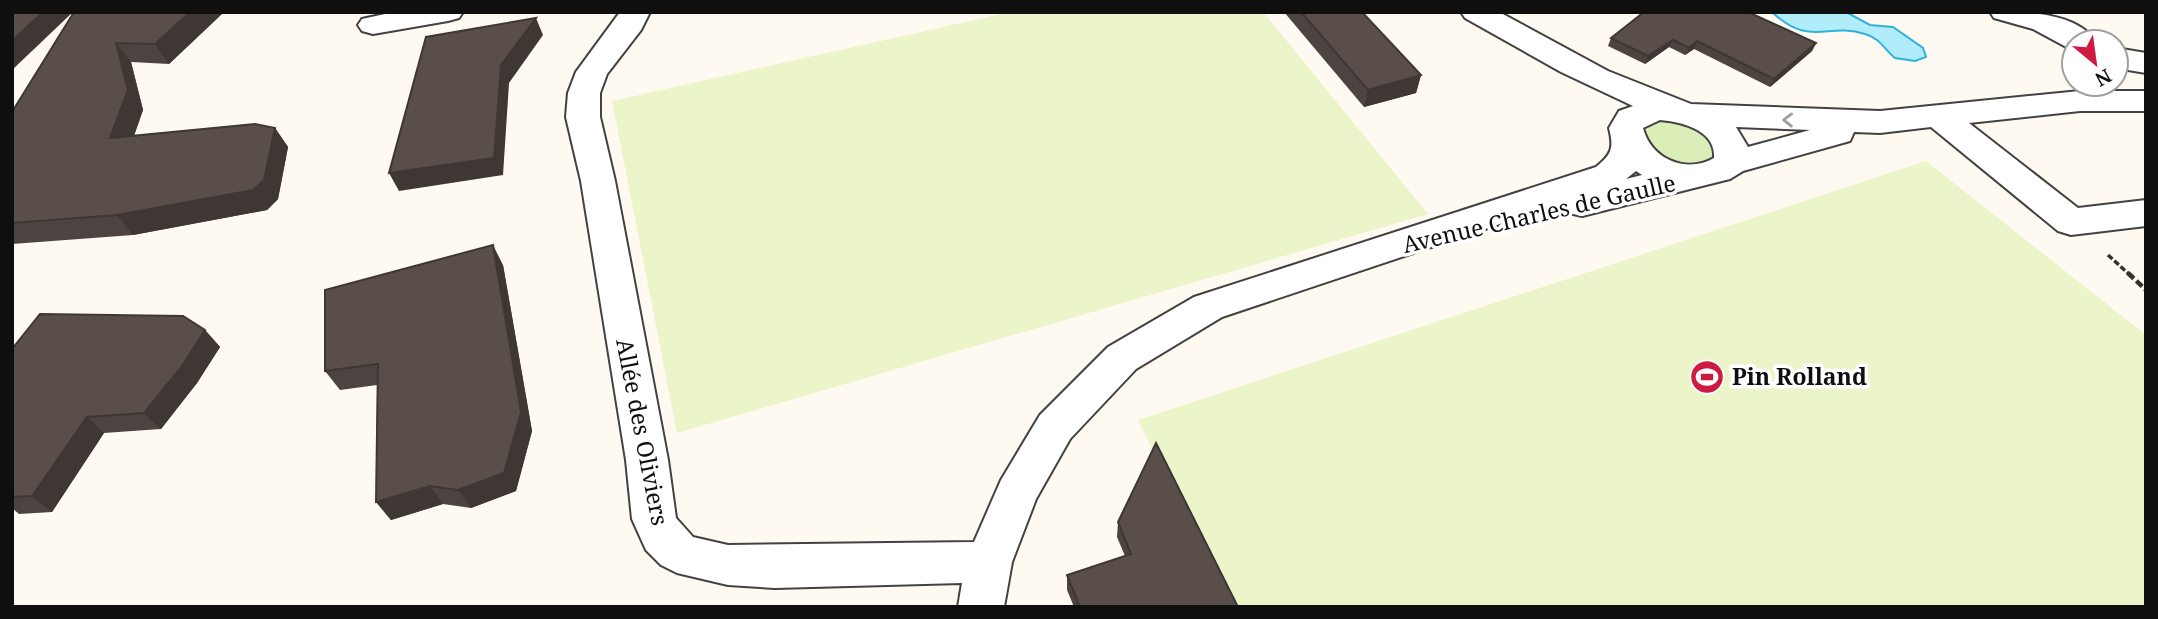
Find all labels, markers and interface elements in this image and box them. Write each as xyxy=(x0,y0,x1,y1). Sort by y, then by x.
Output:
north arrow xyxy=(2060,28,2130,98)
text: N xyxy=(2090,63,2116,93)
one-way arrow xyxy=(1782,112,1793,127)
street label: Avenue Charles de Gaulle xyxy=(1399,166,1679,260)
street label: Allée des Oliviers xyxy=(609,336,677,528)
sports icon: Pin Rolland xyxy=(1688,358,1726,396)
place label: Pin Rolland xyxy=(1732,360,1867,392)

